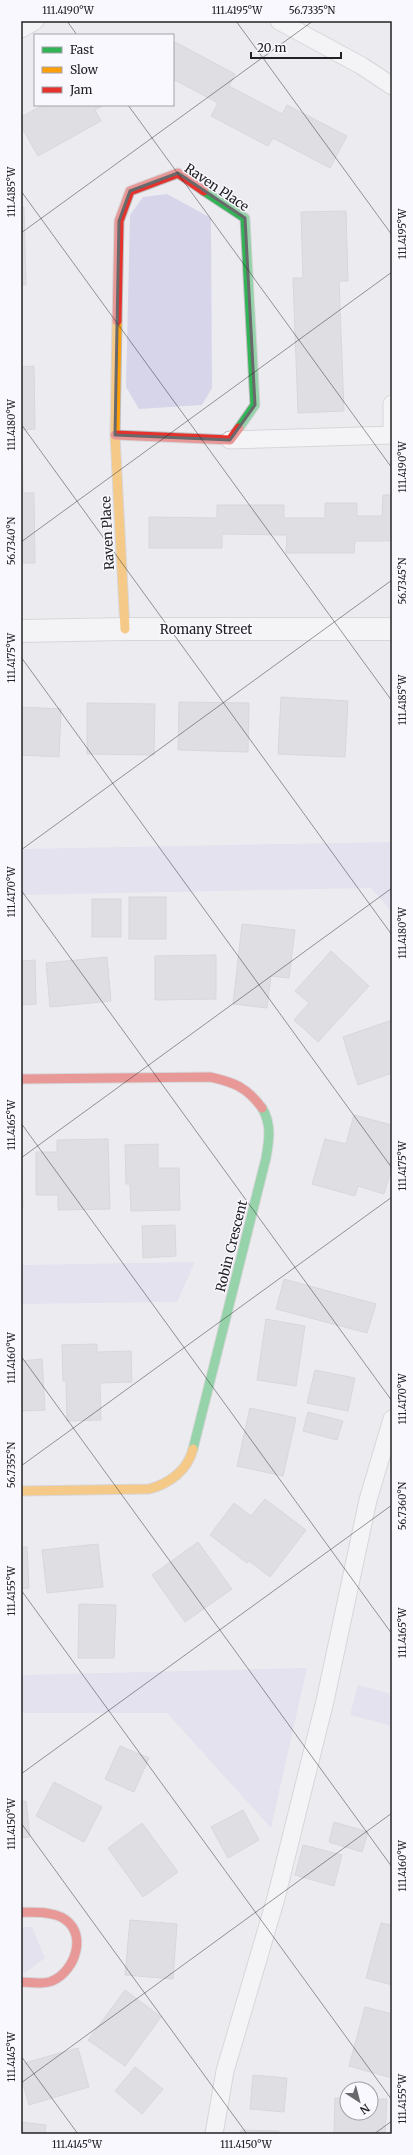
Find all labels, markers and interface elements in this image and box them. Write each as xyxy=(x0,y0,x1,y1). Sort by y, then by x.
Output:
text: 111.4190°W xyxy=(42,4,95,17)
text: 111.4195°W xyxy=(212,4,263,17)
text: 56.7335°N xyxy=(289,4,336,17)
legend xyxy=(34,34,174,106)
scale bar xyxy=(251,34,341,60)
text: 20 m xyxy=(257,40,286,55)
text: Fast xyxy=(70,42,94,57)
text: Slow xyxy=(70,62,99,77)
text: Jam xyxy=(69,82,93,97)
street label: Raven Place xyxy=(181,160,252,215)
text: 111.4185°W xyxy=(5,166,18,217)
text: 111.4195°W xyxy=(396,208,409,259)
text: 111.4180°W xyxy=(5,398,18,451)
text: 111.4190°W xyxy=(396,440,409,493)
street label: Raven Place xyxy=(97,495,118,570)
text: 56.7340°N xyxy=(5,516,18,565)
text: 56.7345°N xyxy=(396,557,409,605)
street label: Romany Street xyxy=(160,621,252,638)
text: 111.4175°W xyxy=(5,632,18,683)
text: 111.4185°W xyxy=(396,674,409,725)
text: 111.4170°W xyxy=(5,866,18,917)
text: 111.4180°W xyxy=(396,906,409,959)
text: 111.4165°W xyxy=(5,1099,18,1150)
text: 111.4175°W xyxy=(396,1140,409,1191)
street label: Robin Crescent xyxy=(212,1198,251,1294)
text: 111.4160°W xyxy=(5,1331,18,1384)
text: 111.4170°W xyxy=(396,1373,409,1424)
text: 56.7355°N xyxy=(5,1441,18,1488)
text: 56.7360°N xyxy=(396,1481,409,1530)
text: 111.4155°W xyxy=(5,1565,18,1616)
text: 111.4165°W xyxy=(396,1607,409,1658)
text: 111.4150°W xyxy=(5,1797,18,1850)
text: 111.4160°W xyxy=(396,1839,409,1892)
text: 111.4145°W xyxy=(5,2031,18,2082)
text: 111.4155°W xyxy=(396,2073,409,2124)
north arrow xyxy=(339,2081,379,2121)
text: N xyxy=(357,2101,373,2117)
text: 111.4145°W xyxy=(52,2138,103,2151)
text: 111.4150°W xyxy=(220,2138,273,2151)

